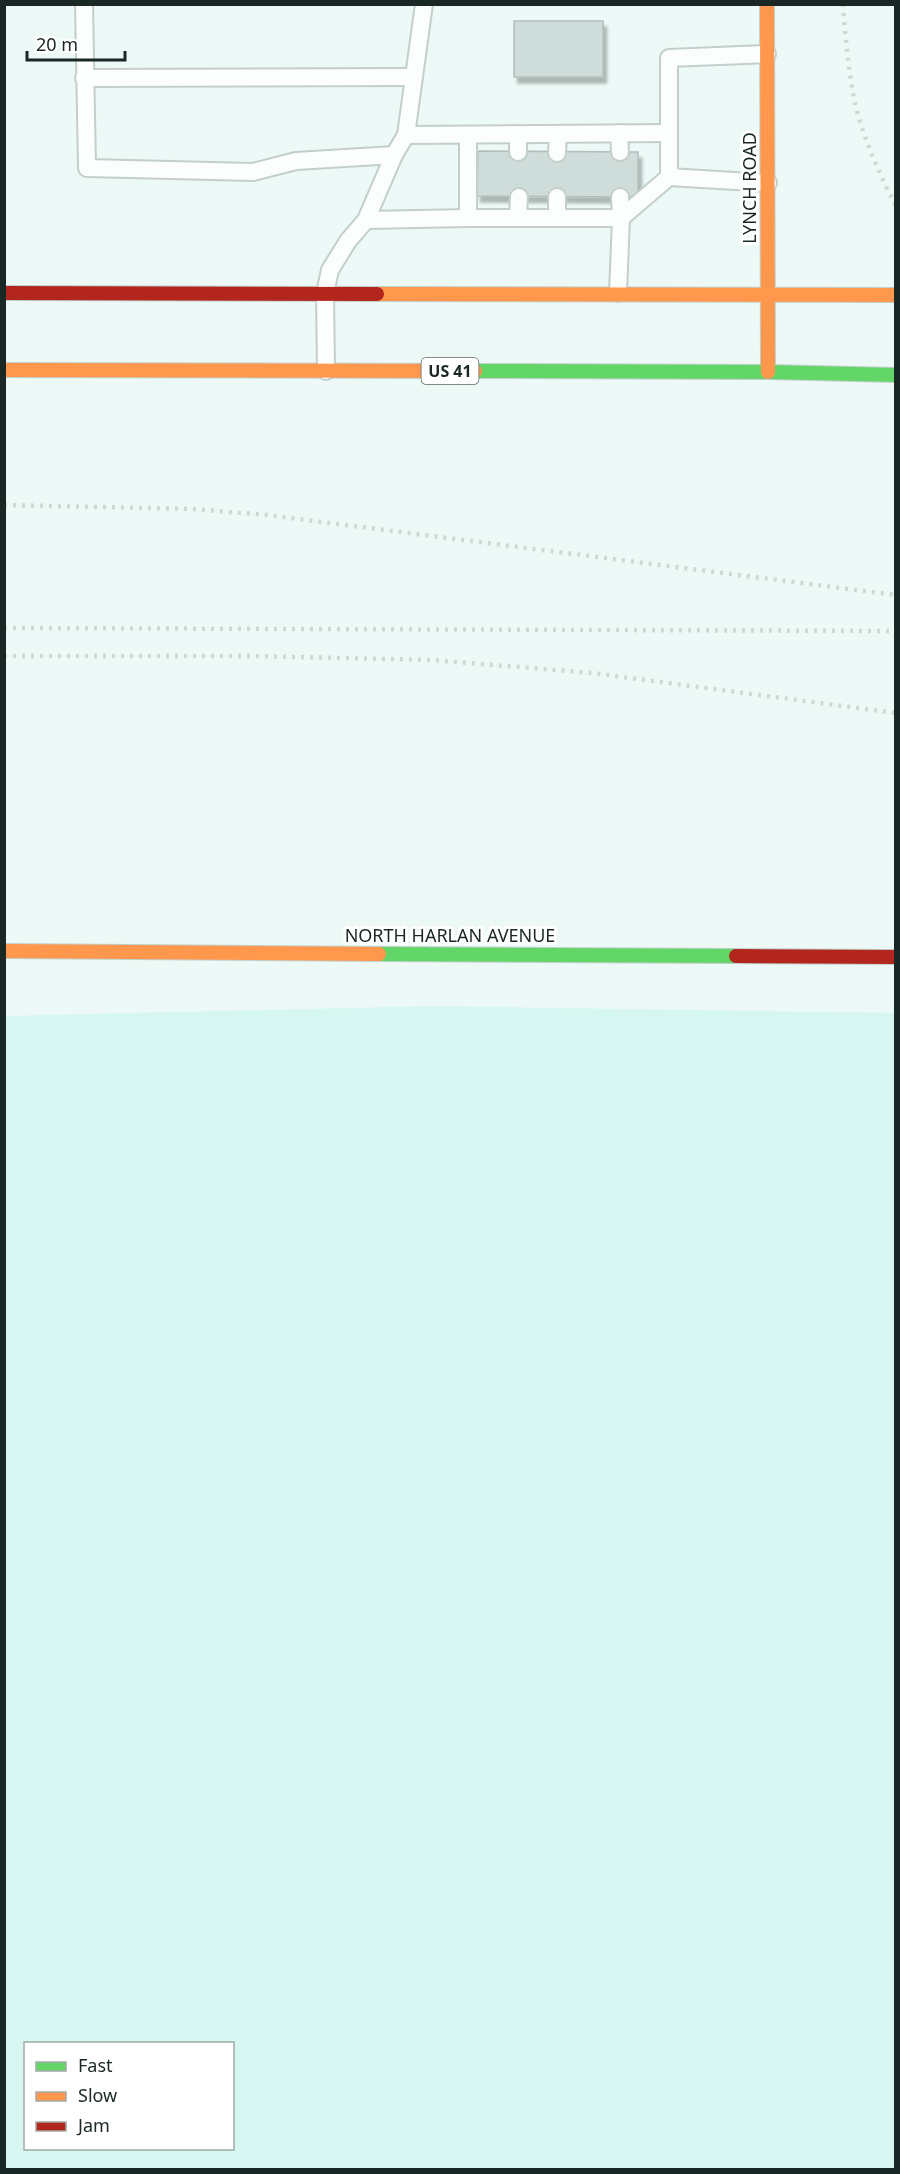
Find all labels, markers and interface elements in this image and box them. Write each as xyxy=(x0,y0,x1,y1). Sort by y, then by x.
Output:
scale bar xyxy=(27,24,124,62)
text: 20 m xyxy=(36,32,78,56)
street label: LYNCH ROAD xyxy=(737,132,761,244)
road number: US 41 xyxy=(422,358,478,384)
street label: NORTH HARLAN AVENUE xyxy=(345,923,555,947)
legend xyxy=(24,2042,234,2150)
text: Fast xyxy=(78,2053,113,2077)
text: Slow xyxy=(78,2083,117,2107)
text: Jam xyxy=(76,2113,110,2137)

